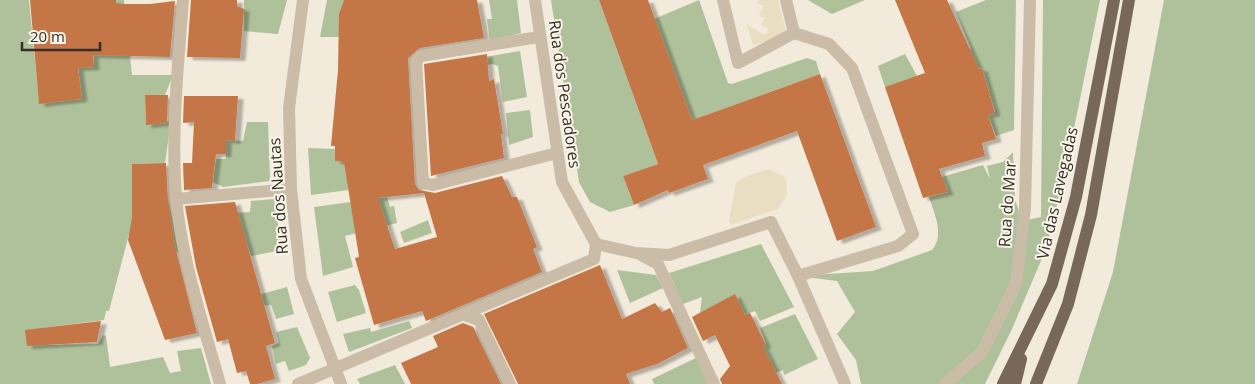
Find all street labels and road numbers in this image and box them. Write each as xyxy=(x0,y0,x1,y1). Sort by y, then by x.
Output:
street label: Rua dos Pescadores xyxy=(544,19,586,169)
street label: Via das Lavegadas xyxy=(1031,125,1083,261)
street label: Rua dos Nautas xyxy=(263,137,293,255)
street label: Rua do Mar xyxy=(993,160,1021,248)

